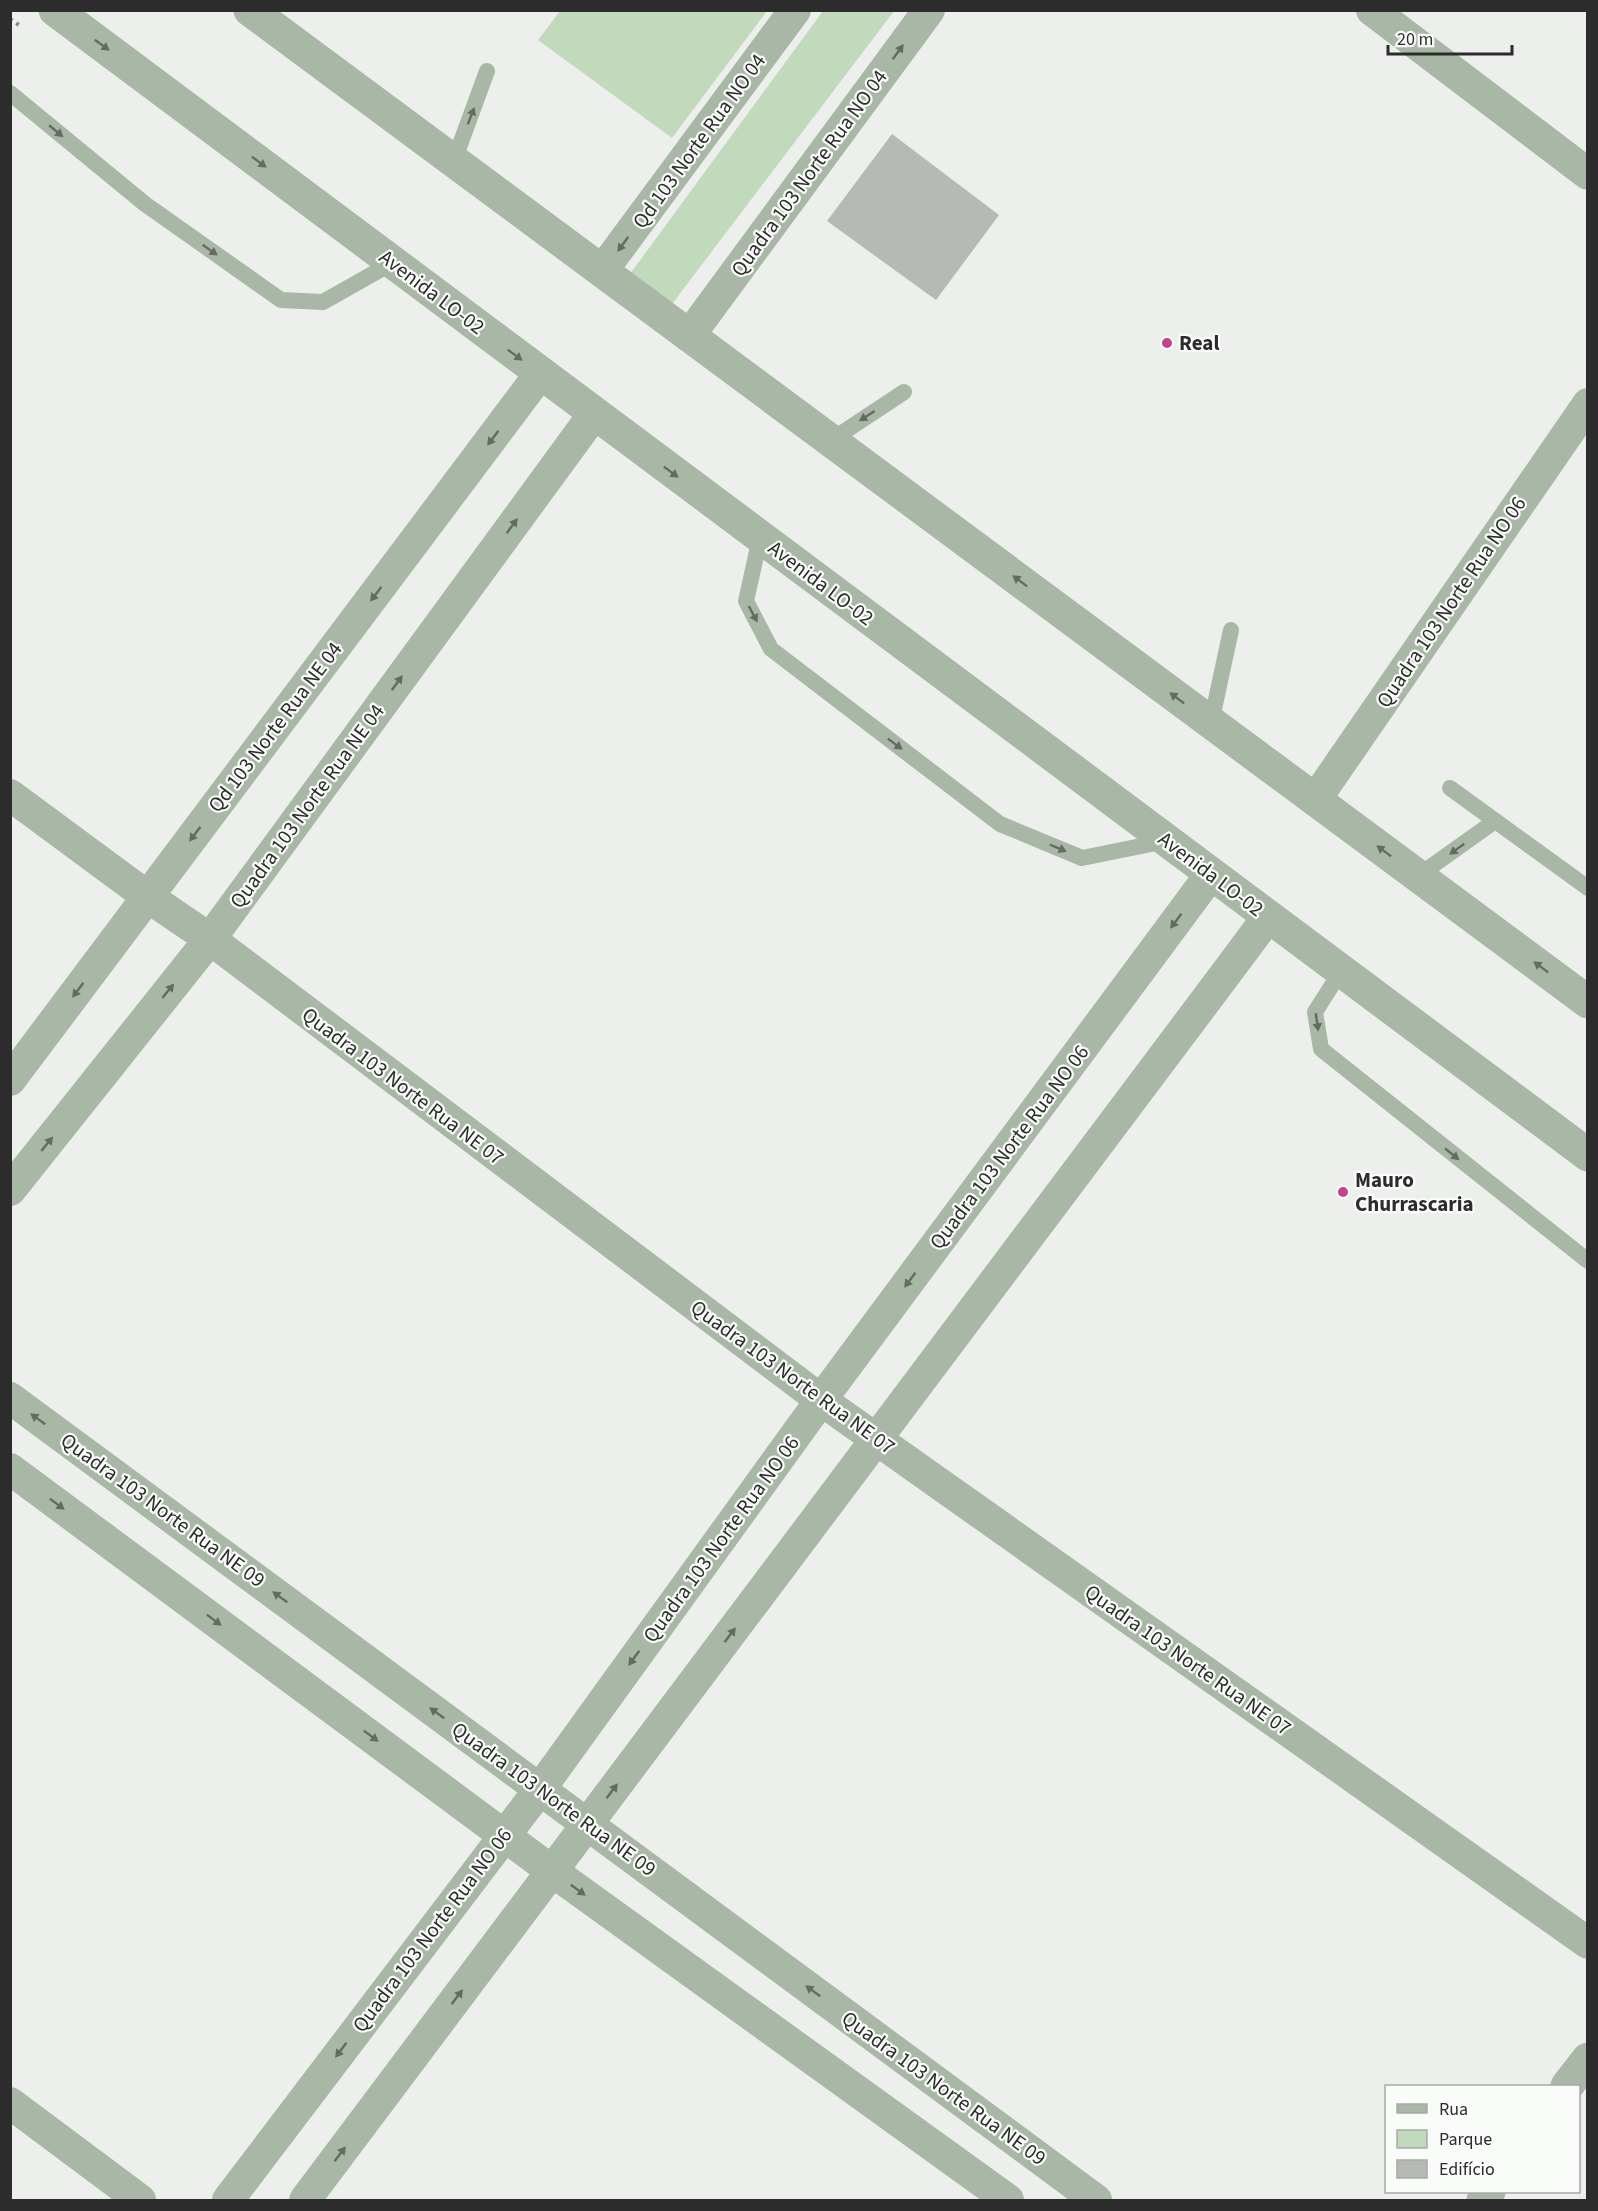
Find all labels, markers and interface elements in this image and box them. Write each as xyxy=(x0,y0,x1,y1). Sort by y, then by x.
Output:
scale bar xyxy=(1388,18,1512,56)
text: 20 m xyxy=(1397,27,1433,52)
one-way arrow xyxy=(94,39,110,51)
one-way arrow xyxy=(892,44,904,60)
street label: Qd 103 Norte Rua NO 04 xyxy=(625,47,773,235)
street label: Quadra 103 Norte Rua NO 04 xyxy=(724,63,894,283)
one-way arrow xyxy=(466,107,476,125)
one-way arrow xyxy=(48,124,64,137)
one-way arrow xyxy=(250,156,266,168)
one-way arrow xyxy=(617,235,629,251)
street label: Avenida LO-02 xyxy=(373,242,491,342)
one-way arrow xyxy=(201,244,217,256)
place label: Real xyxy=(1179,328,1219,358)
marker: Real xyxy=(1160,336,1174,350)
one-way arrow xyxy=(507,349,523,361)
one-way arrow xyxy=(859,411,876,422)
one-way arrow xyxy=(487,430,499,445)
one-way arrow xyxy=(663,466,679,478)
street label: Quadra 103 Norte Rua NO 06 xyxy=(1369,490,1533,714)
one-way arrow xyxy=(506,518,518,534)
street label: Avenida LO-02 xyxy=(762,533,880,633)
one-way arrow xyxy=(1012,575,1028,588)
one-way arrow xyxy=(370,586,382,601)
one-way arrow xyxy=(748,606,758,623)
street label: Qd 103 Norte Rua NE 04 xyxy=(201,635,349,819)
one-way arrow xyxy=(391,676,403,692)
one-way arrow xyxy=(1169,692,1184,704)
street label: Quadra 103 Norte Rua NE 04 xyxy=(222,698,392,914)
one-way arrow xyxy=(887,737,903,750)
street label: Avenida LO-02 xyxy=(1152,824,1270,924)
one-way arrow xyxy=(190,826,202,841)
one-way arrow xyxy=(1449,843,1465,855)
one-way arrow xyxy=(1049,844,1067,853)
one-way arrow xyxy=(1376,845,1392,857)
one-way arrow xyxy=(1170,913,1182,929)
one-way arrow xyxy=(1533,962,1548,974)
one-way arrow xyxy=(73,982,85,997)
one-way arrow xyxy=(162,984,174,999)
street label: Quadra 103 Norte Rua NE 07 xyxy=(296,1000,510,1172)
one-way arrow xyxy=(1313,1013,1322,1032)
street label: Quadra 103 Norte Rua NO 06 xyxy=(922,1038,1096,1256)
one-way arrow xyxy=(40,1136,53,1152)
one-way arrow xyxy=(1445,1147,1460,1159)
place label: Mauro Churrascaria xyxy=(1355,1165,1474,1219)
marker: Mauro Churrascaria xyxy=(1336,1185,1350,1199)
one-way arrow xyxy=(904,1272,916,1288)
street label: Quadra 103 Norte Rua NE 07 xyxy=(685,1292,901,1462)
one-way arrow xyxy=(31,1413,47,1425)
street label: Quadra 103 Norte Rua NE 09 xyxy=(55,1425,271,1595)
street label: Quadra 103 Norte Rua NO 06 xyxy=(636,1429,806,1649)
one-way arrow xyxy=(49,1498,65,1510)
street label: Quadra 103 Norte Rua NE 07 xyxy=(1079,1577,1297,1743)
one-way arrow xyxy=(272,1591,288,1603)
one-way arrow xyxy=(206,1614,222,1626)
one-way arrow xyxy=(723,1628,735,1643)
one-way arrow xyxy=(628,1650,640,1666)
one-way arrow xyxy=(429,1707,444,1719)
street label: Quadra 103 Norte Rua NE 09 xyxy=(446,1714,662,1884)
one-way arrow xyxy=(362,1730,378,1742)
one-way arrow xyxy=(605,1783,617,1798)
street label: Quadra 103 Norte Rua NO 06 xyxy=(345,1821,519,2039)
one-way arrow xyxy=(570,1884,586,1896)
one-way arrow xyxy=(806,1985,822,1997)
one-way arrow xyxy=(451,1990,463,2006)
street label: Quadra 103 Norte Rua NE 09 xyxy=(836,2003,1052,2173)
one-way arrow xyxy=(336,2043,348,2058)
legend xyxy=(1385,2085,1580,2193)
text: Rua xyxy=(1439,2097,1468,2122)
text: Parque xyxy=(1439,2127,1492,2152)
one-way arrow xyxy=(334,2146,346,2161)
text: Edifício xyxy=(1439,2157,1495,2182)

